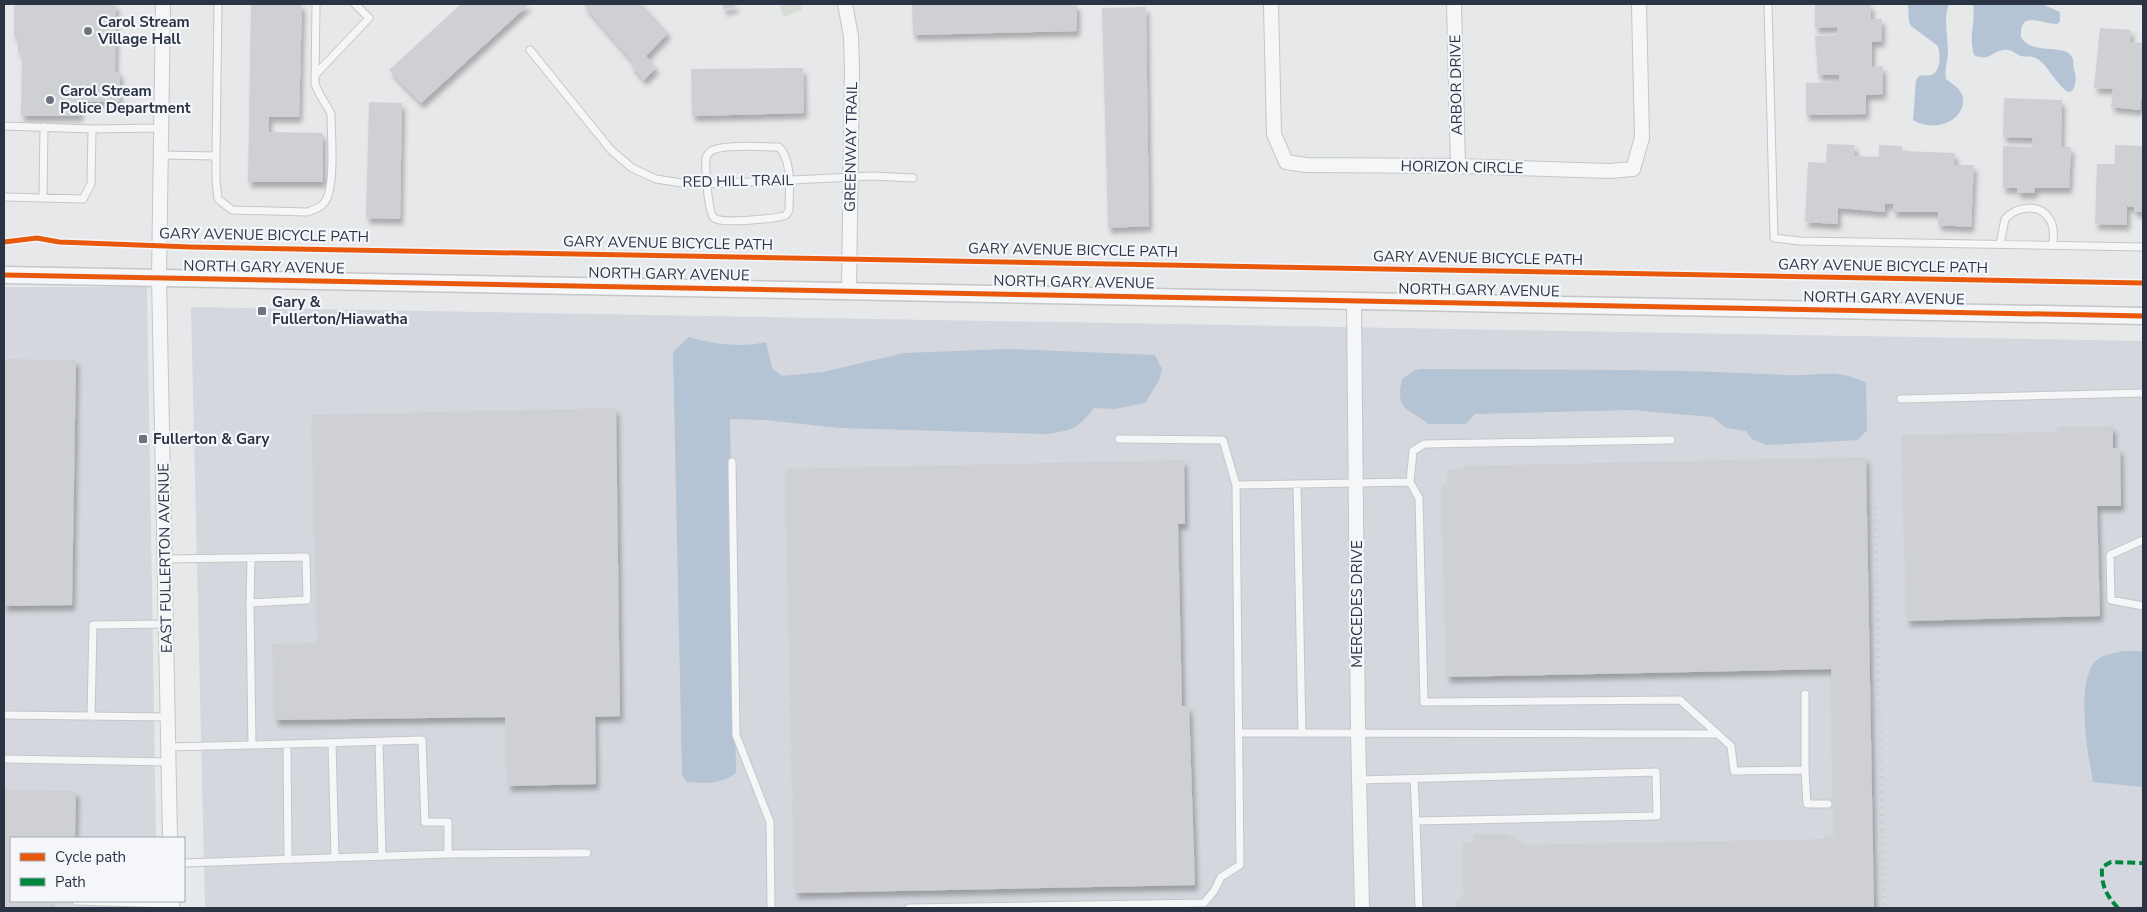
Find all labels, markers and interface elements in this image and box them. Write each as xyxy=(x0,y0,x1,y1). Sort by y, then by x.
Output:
place label: Carol Stream Village Hall xyxy=(97,12,190,49)
marker: Carol Stream Village Hall xyxy=(82,25,94,37)
street label: ARBOR DRIVE xyxy=(1445,35,1467,135)
place label: Carol Stream Police Department xyxy=(60,81,191,118)
street label: GREENWAY TRAIL xyxy=(840,82,862,212)
marker: Carol Stream Police Department xyxy=(44,94,56,106)
street label: HORIZON CIRCLE xyxy=(1400,156,1524,178)
street label: RED HILL TRAIL xyxy=(682,170,794,192)
street label: GARY AVENUE BICYCLE PATH xyxy=(159,223,369,247)
street label: GARY AVENUE BICYCLE PATH xyxy=(563,231,773,255)
street label: GARY AVENUE BICYCLE PATH xyxy=(968,238,1178,262)
street label: GARY AVENUE BICYCLE PATH xyxy=(1373,246,1583,270)
street label: GARY AVENUE BICYCLE PATH xyxy=(1778,254,1988,278)
street label: NORTH GARY AVENUE xyxy=(183,256,345,278)
street label: NORTH GARY AVENUE xyxy=(588,263,750,285)
street label: NORTH GARY AVENUE xyxy=(993,271,1155,293)
street label: NORTH GARY AVENUE xyxy=(1398,279,1560,301)
street label: NORTH GARY AVENUE xyxy=(1803,287,1965,309)
place label: Gary & Fullerton/Hiawatha xyxy=(272,292,408,329)
marker: Gary & Fullerton/Hiawatha xyxy=(256,305,268,317)
place label: Fullerton & Gary xyxy=(153,429,270,449)
marker: Fullerton & Gary xyxy=(137,433,149,445)
street label: EAST FULLERTON AVENUE xyxy=(153,463,177,653)
street label: MERCEDES DRIVE xyxy=(1347,540,1367,668)
legend xyxy=(10,837,185,902)
text: Cycle path xyxy=(55,847,126,867)
text: Path xyxy=(55,872,86,892)

